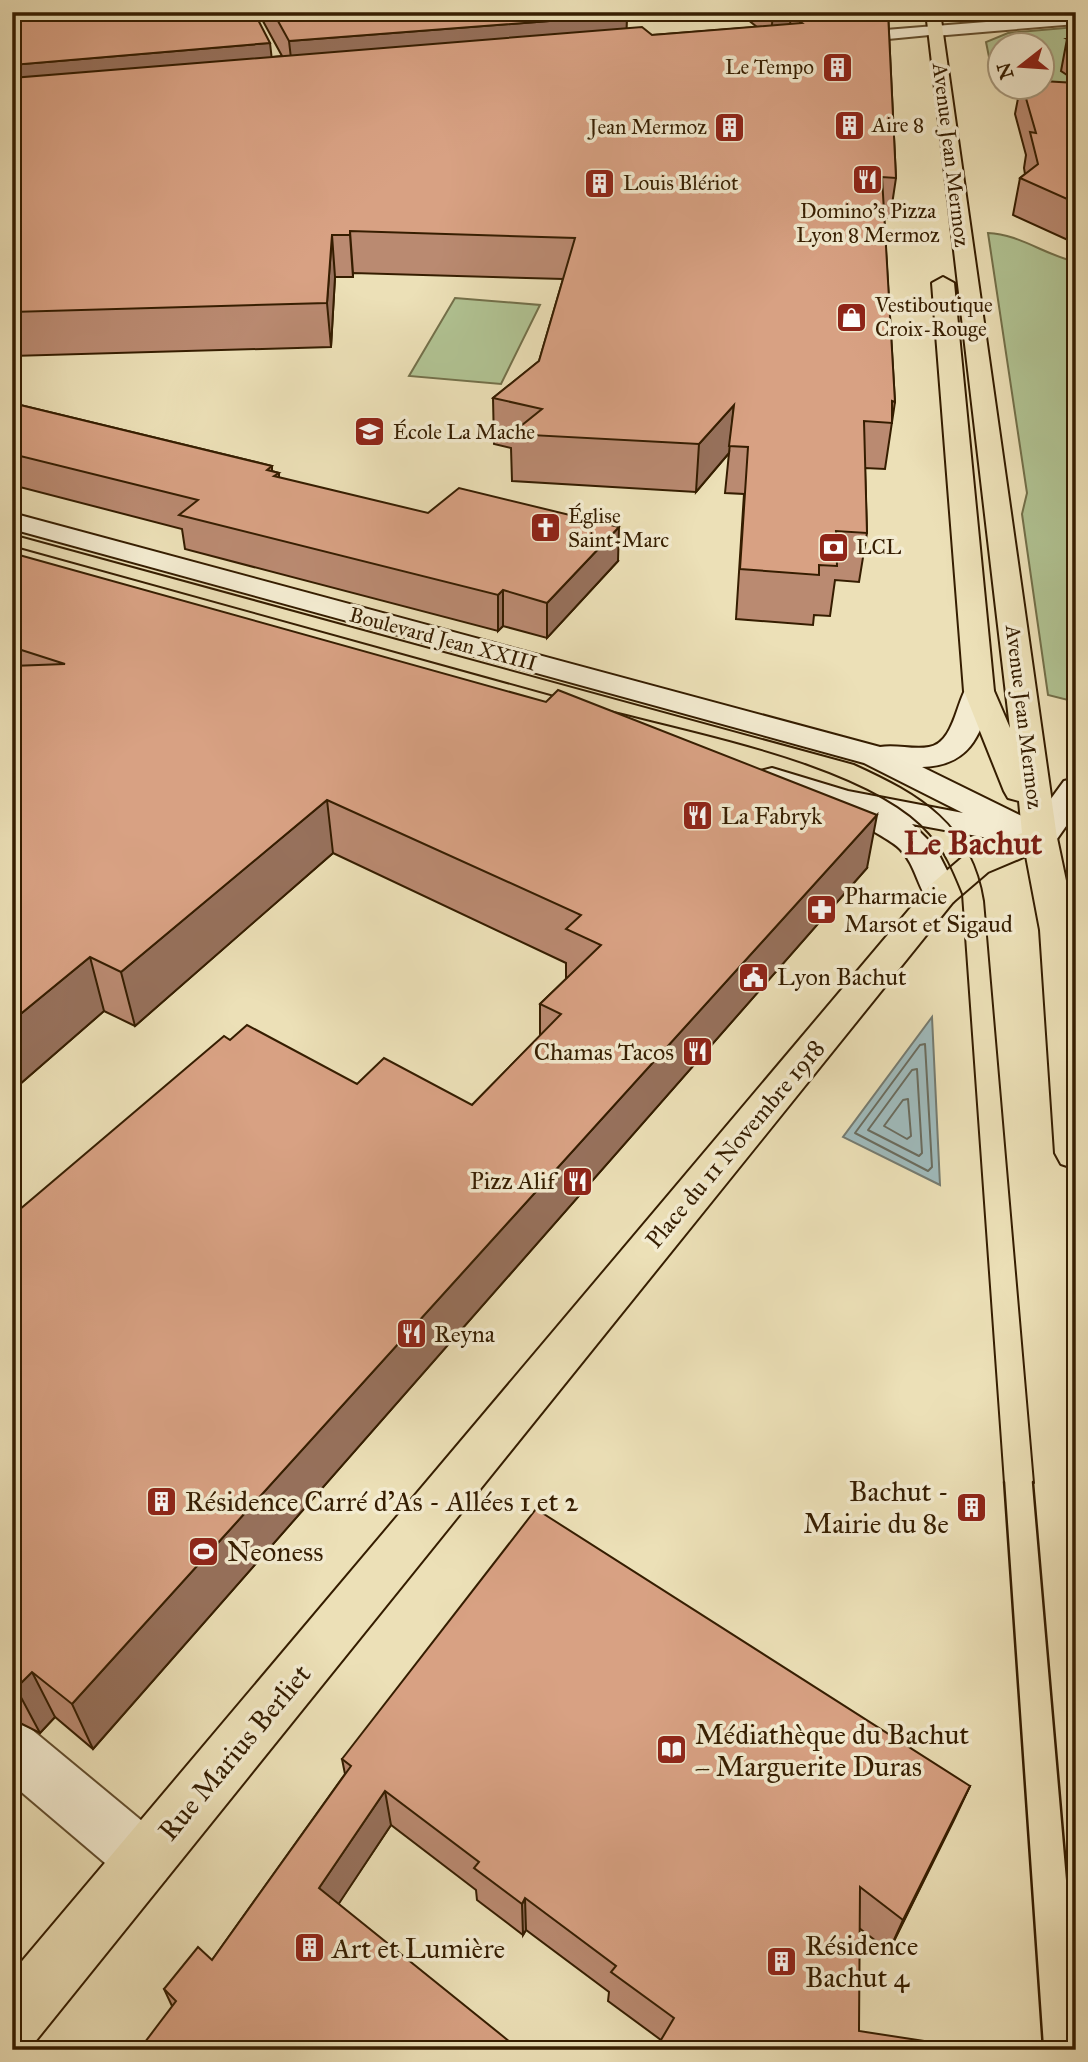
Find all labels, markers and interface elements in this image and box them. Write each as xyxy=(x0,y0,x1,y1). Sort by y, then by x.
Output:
north arrow xyxy=(986,32,1056,102)
building icon: Le Tempo xyxy=(820,50,854,84)
place label: Le Tempo xyxy=(725,54,814,80)
street label: Avenue Jean Mermoz xyxy=(927,60,975,249)
text: N xyxy=(992,60,1019,82)
building icon: Aire 8 xyxy=(832,108,866,142)
building icon: Jean Mermoz xyxy=(713,110,747,144)
place label: Aire 8 xyxy=(871,112,924,138)
place label: Jean Mermoz xyxy=(587,114,707,140)
restaurant icon: Domino's Pizza Lyon 8 Mermoz xyxy=(851,162,885,196)
building icon: Louis Blériot xyxy=(583,166,617,200)
place label: Louis Blériot xyxy=(623,170,739,196)
place label: Domino's Pizza Lyon 8 Mermoz xyxy=(796,198,940,248)
place label: Vestiboutique Croix-Rouge xyxy=(874,292,993,342)
shop icon: Vestiboutique Croix-Rouge xyxy=(835,300,869,334)
school or university icon: École La Mache xyxy=(353,415,387,449)
place label: École La Mache xyxy=(393,418,535,445)
place label: Église Saint-Marc xyxy=(568,502,669,553)
church icon: Église Saint-Marc xyxy=(528,511,562,545)
bank icon: LCL xyxy=(816,530,850,564)
place label: LCL xyxy=(856,534,902,560)
street label: Boulevard Jean XXIII xyxy=(346,601,540,677)
street label: Avenue Jean Mermoz xyxy=(1000,622,1048,811)
restaurant icon: La Fabryk xyxy=(681,799,715,833)
place label: La Fabryk xyxy=(721,801,823,831)
district label: Le Bachut xyxy=(904,824,1043,863)
place label: Pharmacie Marsot et Sigaud xyxy=(844,881,1013,939)
pharmacy icon: Pharmacie Marsot et Sigaud xyxy=(804,893,838,927)
public building icon: Lyon Bachut xyxy=(737,960,771,994)
place label: Lyon Bachut xyxy=(777,962,907,992)
street label: Place du 11 Novembre 1918 xyxy=(639,1034,831,1254)
restaurant icon: Chamas Tacos xyxy=(680,1035,714,1069)
place label: Chamas Tacos xyxy=(534,1037,674,1067)
restaurant icon: Pizz Alif xyxy=(561,1164,595,1198)
place label: Pizz Alif xyxy=(470,1166,559,1196)
restaurant icon: Reyna xyxy=(394,1317,428,1351)
place label: Reyna xyxy=(434,1319,496,1349)
place label: Bachut - Mairie du 8e xyxy=(803,1474,949,1541)
building icon: Résidence Carré d'As - Allées 1 et 2 xyxy=(145,1484,179,1518)
place label: Résidence Carré d'As - Allées 1 et 2 xyxy=(185,1484,578,1519)
building icon: Bachut - Mairie du 8e xyxy=(955,1490,989,1524)
sports icon: Neoness xyxy=(187,1534,221,1568)
place label: Neoness xyxy=(227,1534,324,1569)
street label: Rue Marius Berliet xyxy=(151,1657,318,1848)
place label: Médiathèque du Bachut – Marguerite Duras xyxy=(695,1717,969,1784)
library icon: Médiathèque du Bachut – Marguerite Duras xyxy=(655,1733,689,1767)
place label: Résidence Bachut 4 xyxy=(805,1928,918,1995)
building icon: Art et Lumière xyxy=(292,1931,326,1965)
place label: Art et Lumière xyxy=(331,1931,505,1966)
building icon: Résidence Bachut 4 xyxy=(765,1944,799,1978)

